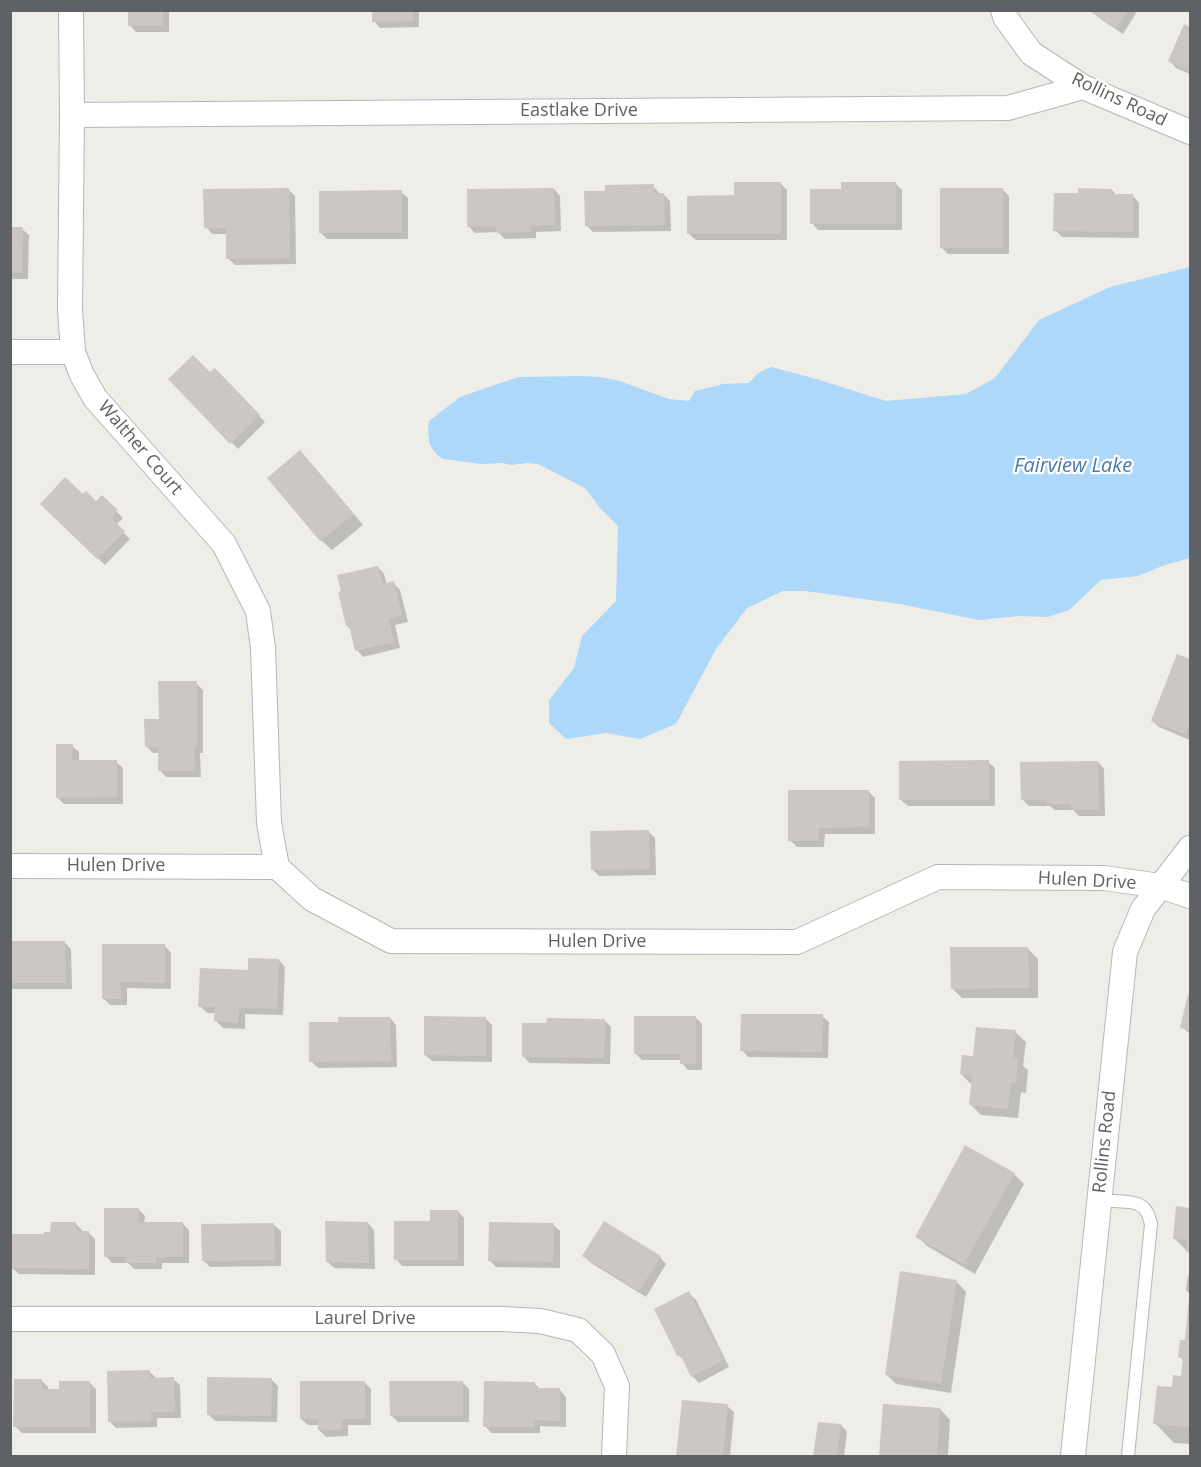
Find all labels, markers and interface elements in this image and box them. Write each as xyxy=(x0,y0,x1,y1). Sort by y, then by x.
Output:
street label: Rollins Road xyxy=(1068,68,1170,132)
street label: Eastlake Drive xyxy=(520,100,638,122)
street label: Walther Court xyxy=(93,396,187,500)
water label: Fairview Lake xyxy=(1014,454,1132,478)
street label: Hulen Drive xyxy=(67,855,165,877)
street label: Hulen Drive xyxy=(1037,868,1137,894)
street label: Hulen Drive xyxy=(548,931,646,953)
street label: Rollins Road xyxy=(1089,1090,1121,1194)
street label: Laurel Drive xyxy=(314,1308,416,1330)

